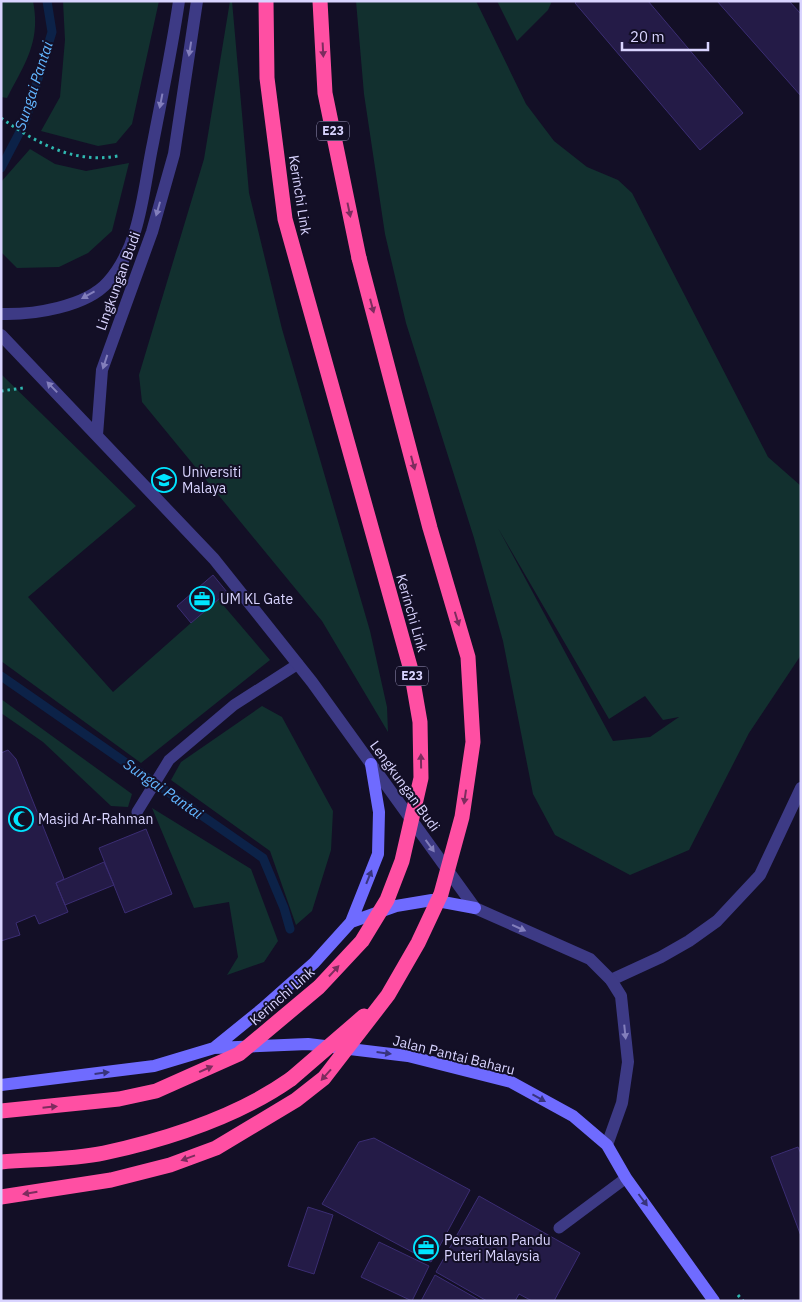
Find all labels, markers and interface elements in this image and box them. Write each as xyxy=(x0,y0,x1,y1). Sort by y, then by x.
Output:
scale bar xyxy=(622,20,708,52)
text: 20 m xyxy=(630,27,665,46)
water label: Sungai Pantai xyxy=(10,39,57,133)
one-way arrow xyxy=(186,42,194,58)
one-way arrow xyxy=(319,42,327,58)
one-way arrow xyxy=(157,93,165,109)
road number: E23 xyxy=(317,122,349,140)
street label: Kerinchi Link xyxy=(285,154,315,237)
one-way arrow xyxy=(154,201,162,216)
one-way arrow xyxy=(345,202,353,218)
street label: Lingkungan Budi xyxy=(92,229,144,333)
one-way arrow xyxy=(81,291,96,299)
one-way arrow xyxy=(368,298,376,313)
one-way arrow xyxy=(100,354,108,369)
one-way arrow xyxy=(46,381,58,393)
one-way arrow xyxy=(409,455,417,470)
place label: Universiti Malaya xyxy=(182,463,241,497)
school or university icon: Universiti Malaya xyxy=(151,467,177,493)
street label: Kerinchi Link xyxy=(392,572,432,655)
office icon: UM KL Gate xyxy=(189,586,215,612)
place label: UM KL Gate xyxy=(220,590,293,608)
one-way arrow xyxy=(453,612,461,627)
road number: E23 xyxy=(396,666,428,686)
street label: Lengkungan Budi xyxy=(366,737,444,835)
one-way arrow xyxy=(417,753,425,769)
water label: Sungai Pantai xyxy=(120,754,207,823)
one-way arrow xyxy=(461,789,469,805)
mosque icon: Masjid Ar-Rahman xyxy=(8,806,34,832)
place label: Masjid Ar-Rahman xyxy=(38,810,153,828)
one-way arrow xyxy=(425,839,435,853)
one-way arrow xyxy=(366,869,373,884)
one-way arrow xyxy=(512,924,526,932)
street label: Kerinchi Link xyxy=(246,962,319,1029)
one-way arrow xyxy=(328,965,340,977)
one-way arrow xyxy=(621,1025,629,1041)
street label: Jalan Pantai Baharu xyxy=(391,1031,517,1079)
one-way arrow xyxy=(376,1049,392,1057)
one-way arrow xyxy=(199,1064,213,1072)
one-way arrow xyxy=(320,1068,332,1080)
one-way arrow xyxy=(94,1069,110,1077)
one-way arrow xyxy=(533,1093,546,1102)
one-way arrow xyxy=(42,1102,58,1110)
one-way arrow xyxy=(180,1154,195,1162)
one-way arrow xyxy=(21,1189,37,1197)
one-way arrow xyxy=(637,1193,648,1206)
place label: Persatuan Pandu Puteri Malaysia xyxy=(444,1231,551,1265)
office icon: Persatuan Pandu Puteri Malaysia xyxy=(413,1235,439,1261)

